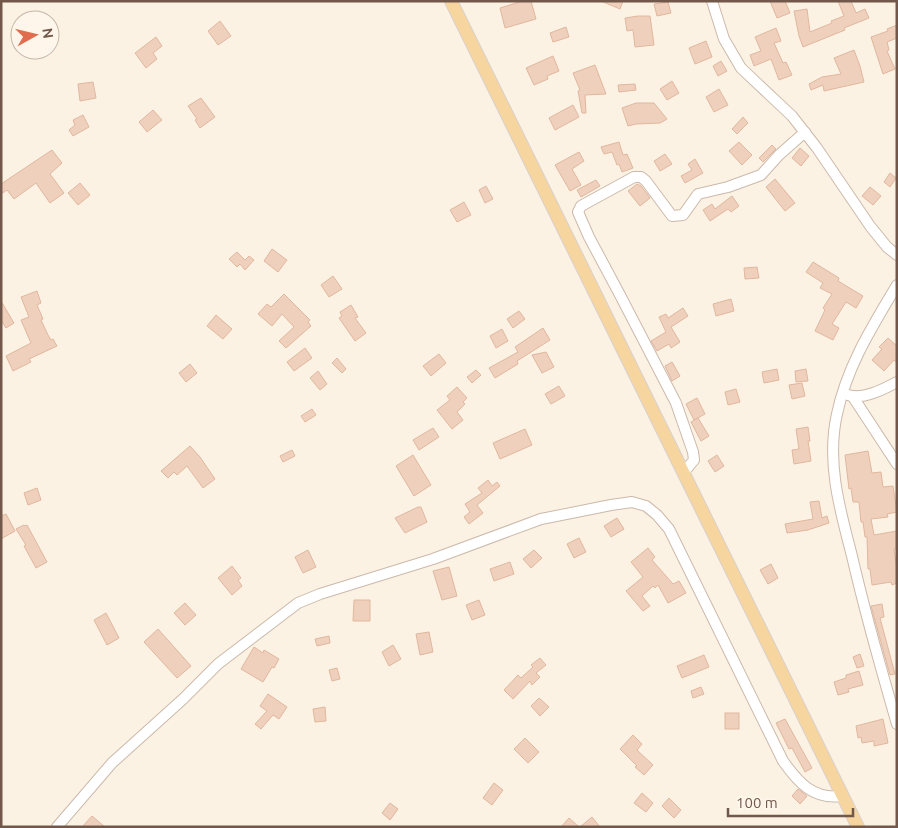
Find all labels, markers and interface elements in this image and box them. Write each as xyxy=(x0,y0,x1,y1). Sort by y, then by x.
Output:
north arrow xyxy=(10,10,60,60)
text: N xyxy=(39,27,57,39)
scale bar xyxy=(728,786,853,818)
text: 100 m xyxy=(736,794,778,811)

